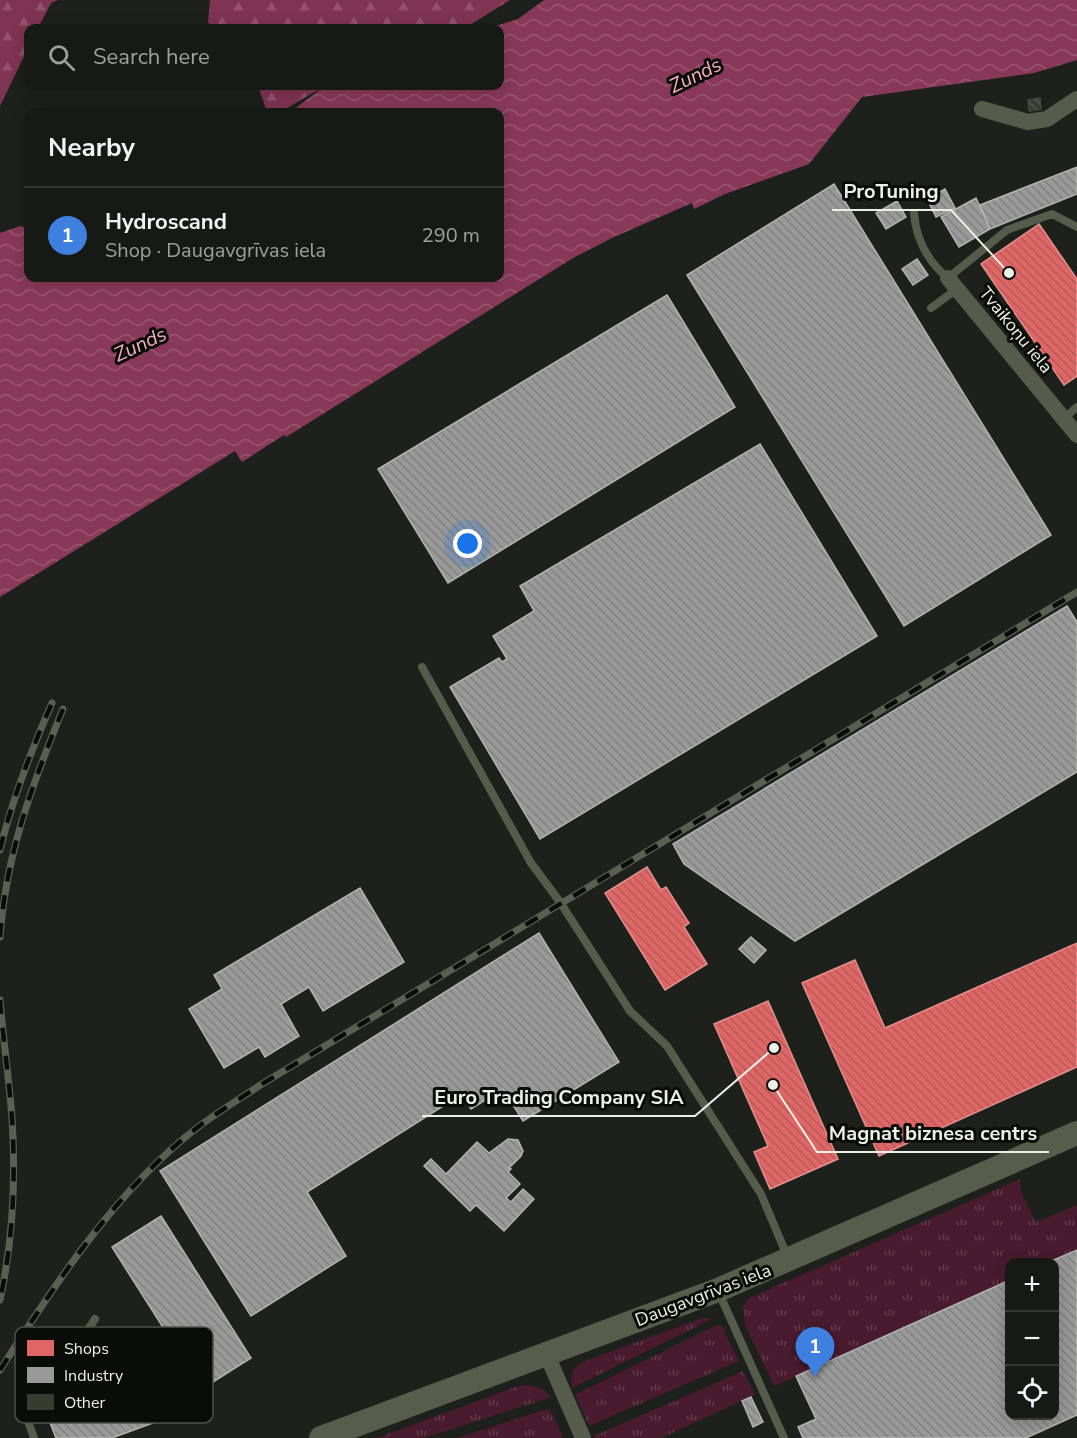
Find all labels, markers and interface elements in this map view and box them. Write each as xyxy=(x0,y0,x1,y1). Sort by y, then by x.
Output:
search box xyxy=(24,24,504,90)
icon: search xyxy=(45,41,78,74)
text: Search here xyxy=(93,42,210,72)
water label: Zunds xyxy=(664,51,726,100)
text: Nearby xyxy=(48,130,135,165)
callout: ProTuning xyxy=(832,172,951,210)
text: ProTuning xyxy=(843,178,939,205)
text: Hydroscand xyxy=(105,207,227,237)
text: 1 xyxy=(62,222,74,249)
text: 290 m xyxy=(422,222,480,249)
text: Shop · Daugavgrīvas iela xyxy=(105,237,326,264)
street label: Tvaikoņu iela xyxy=(974,282,1058,378)
water label: Zunds xyxy=(109,321,171,368)
your location xyxy=(453,529,482,558)
callout: Euro Trading Company SIA xyxy=(422,1078,695,1116)
text: Euro Trading Company SIA xyxy=(434,1084,684,1111)
callout: Magnat biznesa centrs xyxy=(817,1114,1049,1152)
text: Magnat biznesa centrs xyxy=(829,1120,1037,1147)
street label: Daugavgrīvas iela xyxy=(632,1258,774,1332)
map controls xyxy=(1005,1258,1059,1420)
button: + xyxy=(1005,1258,1059,1312)
button: − xyxy=(1005,1312,1059,1366)
legend xyxy=(15,1327,213,1423)
pin: 1 xyxy=(796,1328,834,1377)
text: Shops xyxy=(64,1338,109,1360)
text: Industry xyxy=(64,1365,124,1387)
button: locate xyxy=(1005,1366,1059,1420)
text: Other xyxy=(64,1392,105,1414)

